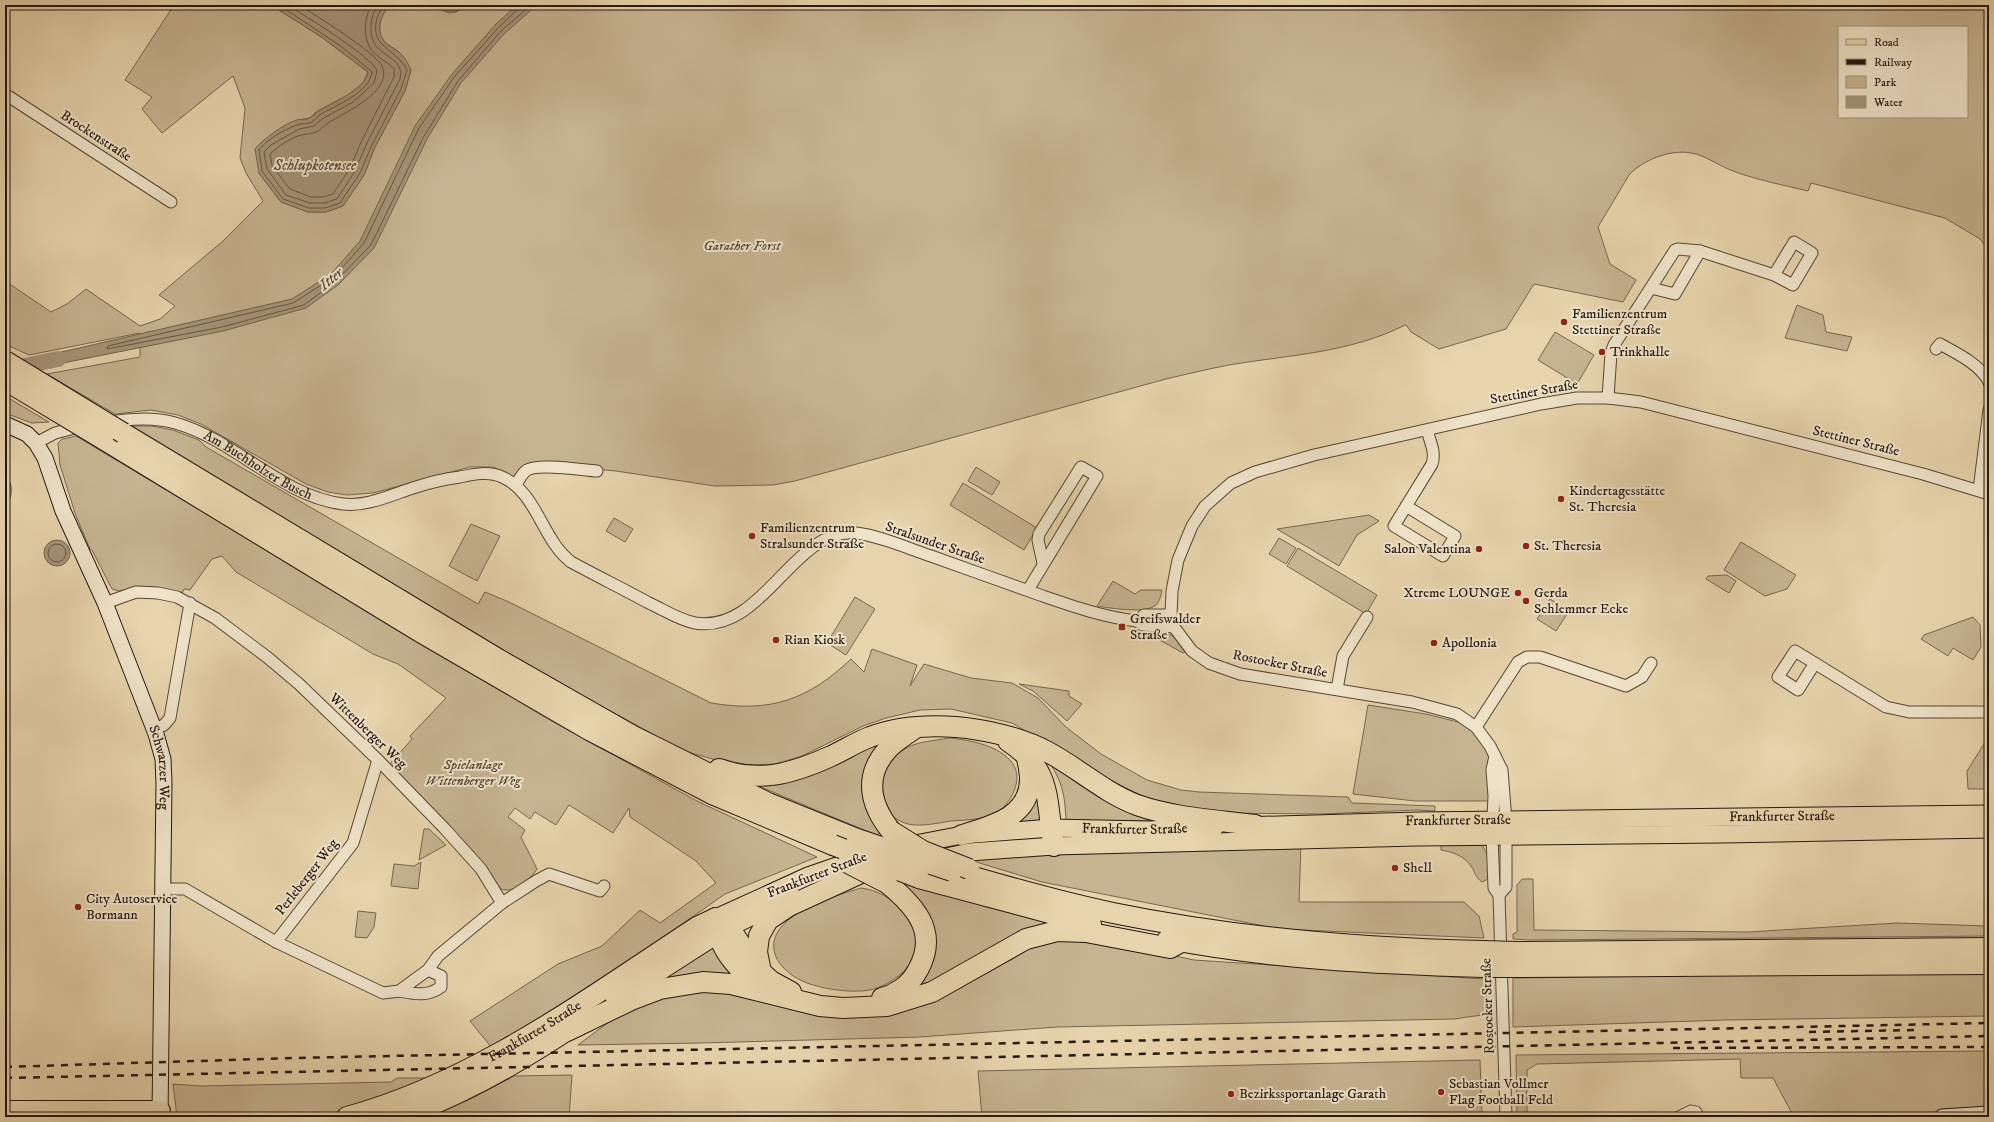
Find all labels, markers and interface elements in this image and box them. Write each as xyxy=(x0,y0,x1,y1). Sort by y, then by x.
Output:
legend xyxy=(1838,26,1968,118)
text: Road xyxy=(1874,35,1899,50)
text: Railway xyxy=(1874,55,1912,70)
text: Park xyxy=(1874,75,1896,90)
text: Water xyxy=(1873,95,1903,110)
street label: Brockenstraße xyxy=(57,106,135,166)
water label: Schlupkotensee xyxy=(273,156,357,175)
park label: Garather Forst xyxy=(704,237,782,255)
water label: Itter xyxy=(314,262,348,295)
place label: Familienzentrum Stettiner Straße xyxy=(1572,305,1668,339)
marker: Familienzentrum Stettiner Straße xyxy=(1559,317,1569,327)
place label: Trinkhalle xyxy=(1610,343,1670,361)
marker: Trinkhalle xyxy=(1597,347,1607,357)
street label: Stettiner Straße xyxy=(1489,375,1579,409)
street label: Stettiner Straße xyxy=(1811,422,1901,461)
street label: Am Buchholzer Busch xyxy=(200,426,316,505)
place label: Kindertagesstätte St. Theresia xyxy=(1569,482,1666,516)
marker: Kindertagesstätte St. Theresia xyxy=(1556,494,1566,504)
street label: Stralsunder Straße xyxy=(883,518,987,569)
place label: Familienzentrum Stralsunder Straße xyxy=(760,519,864,553)
marker: Familienzentrum Stralsunder Straße xyxy=(747,531,757,541)
place label: St. Theresia xyxy=(1534,537,1601,555)
place label: Salon Valentina xyxy=(1384,540,1471,558)
marker: St. Theresia xyxy=(1521,541,1531,551)
marker: Salon Valentina xyxy=(1474,544,1484,554)
place label: Xtreme LOUNGE xyxy=(1403,584,1510,602)
place label: Gerda Schlemmer Ecke xyxy=(1534,584,1628,618)
marker: Xtreme LOUNGE xyxy=(1513,588,1523,598)
marker: Gerda Schlemmer Ecke xyxy=(1521,596,1531,606)
place label: Greifswalder Straße xyxy=(1130,610,1201,644)
marker: Greifswalder Straße xyxy=(1117,622,1127,632)
place label: Rian Kiosk xyxy=(784,631,845,649)
place label: Apollonia xyxy=(1442,634,1497,652)
marker: Rian Kiosk xyxy=(771,635,781,645)
marker: Apollonia xyxy=(1429,638,1439,648)
street label: Rostocker Straße xyxy=(1231,646,1329,682)
street label: Wittenberger Weg xyxy=(324,689,411,773)
street label: Schwarzer Weg xyxy=(144,722,173,810)
park label: Spielanlage Wittenberger Weg xyxy=(425,756,522,790)
street label: Frankfurter Straße xyxy=(1729,807,1835,826)
street label: Frankfurter Straße xyxy=(1405,811,1511,830)
street label: Frankfurter Straße xyxy=(1082,819,1188,839)
street label: Perleberger Weg xyxy=(272,835,343,919)
street label: Frankfurter Straße xyxy=(765,848,870,902)
place label: Shell xyxy=(1403,859,1433,877)
marker: Shell xyxy=(1390,863,1400,873)
place label: City Autoservice Bormann xyxy=(86,890,178,924)
marker: City Autoservice Bormann xyxy=(73,902,83,912)
street label: Rostocker Straße xyxy=(1477,957,1499,1054)
street label: Frankfurter Straße xyxy=(485,997,585,1066)
place label: Sebastian Vollmer Flag Football Feld xyxy=(1449,1075,1553,1109)
place label: Bezirkssportanlage Garath xyxy=(1239,1085,1387,1103)
marker: Sebastian Vollmer Flag Football Feld xyxy=(1436,1087,1446,1097)
marker: Bezirkssportanlage Garath xyxy=(1226,1089,1236,1099)

